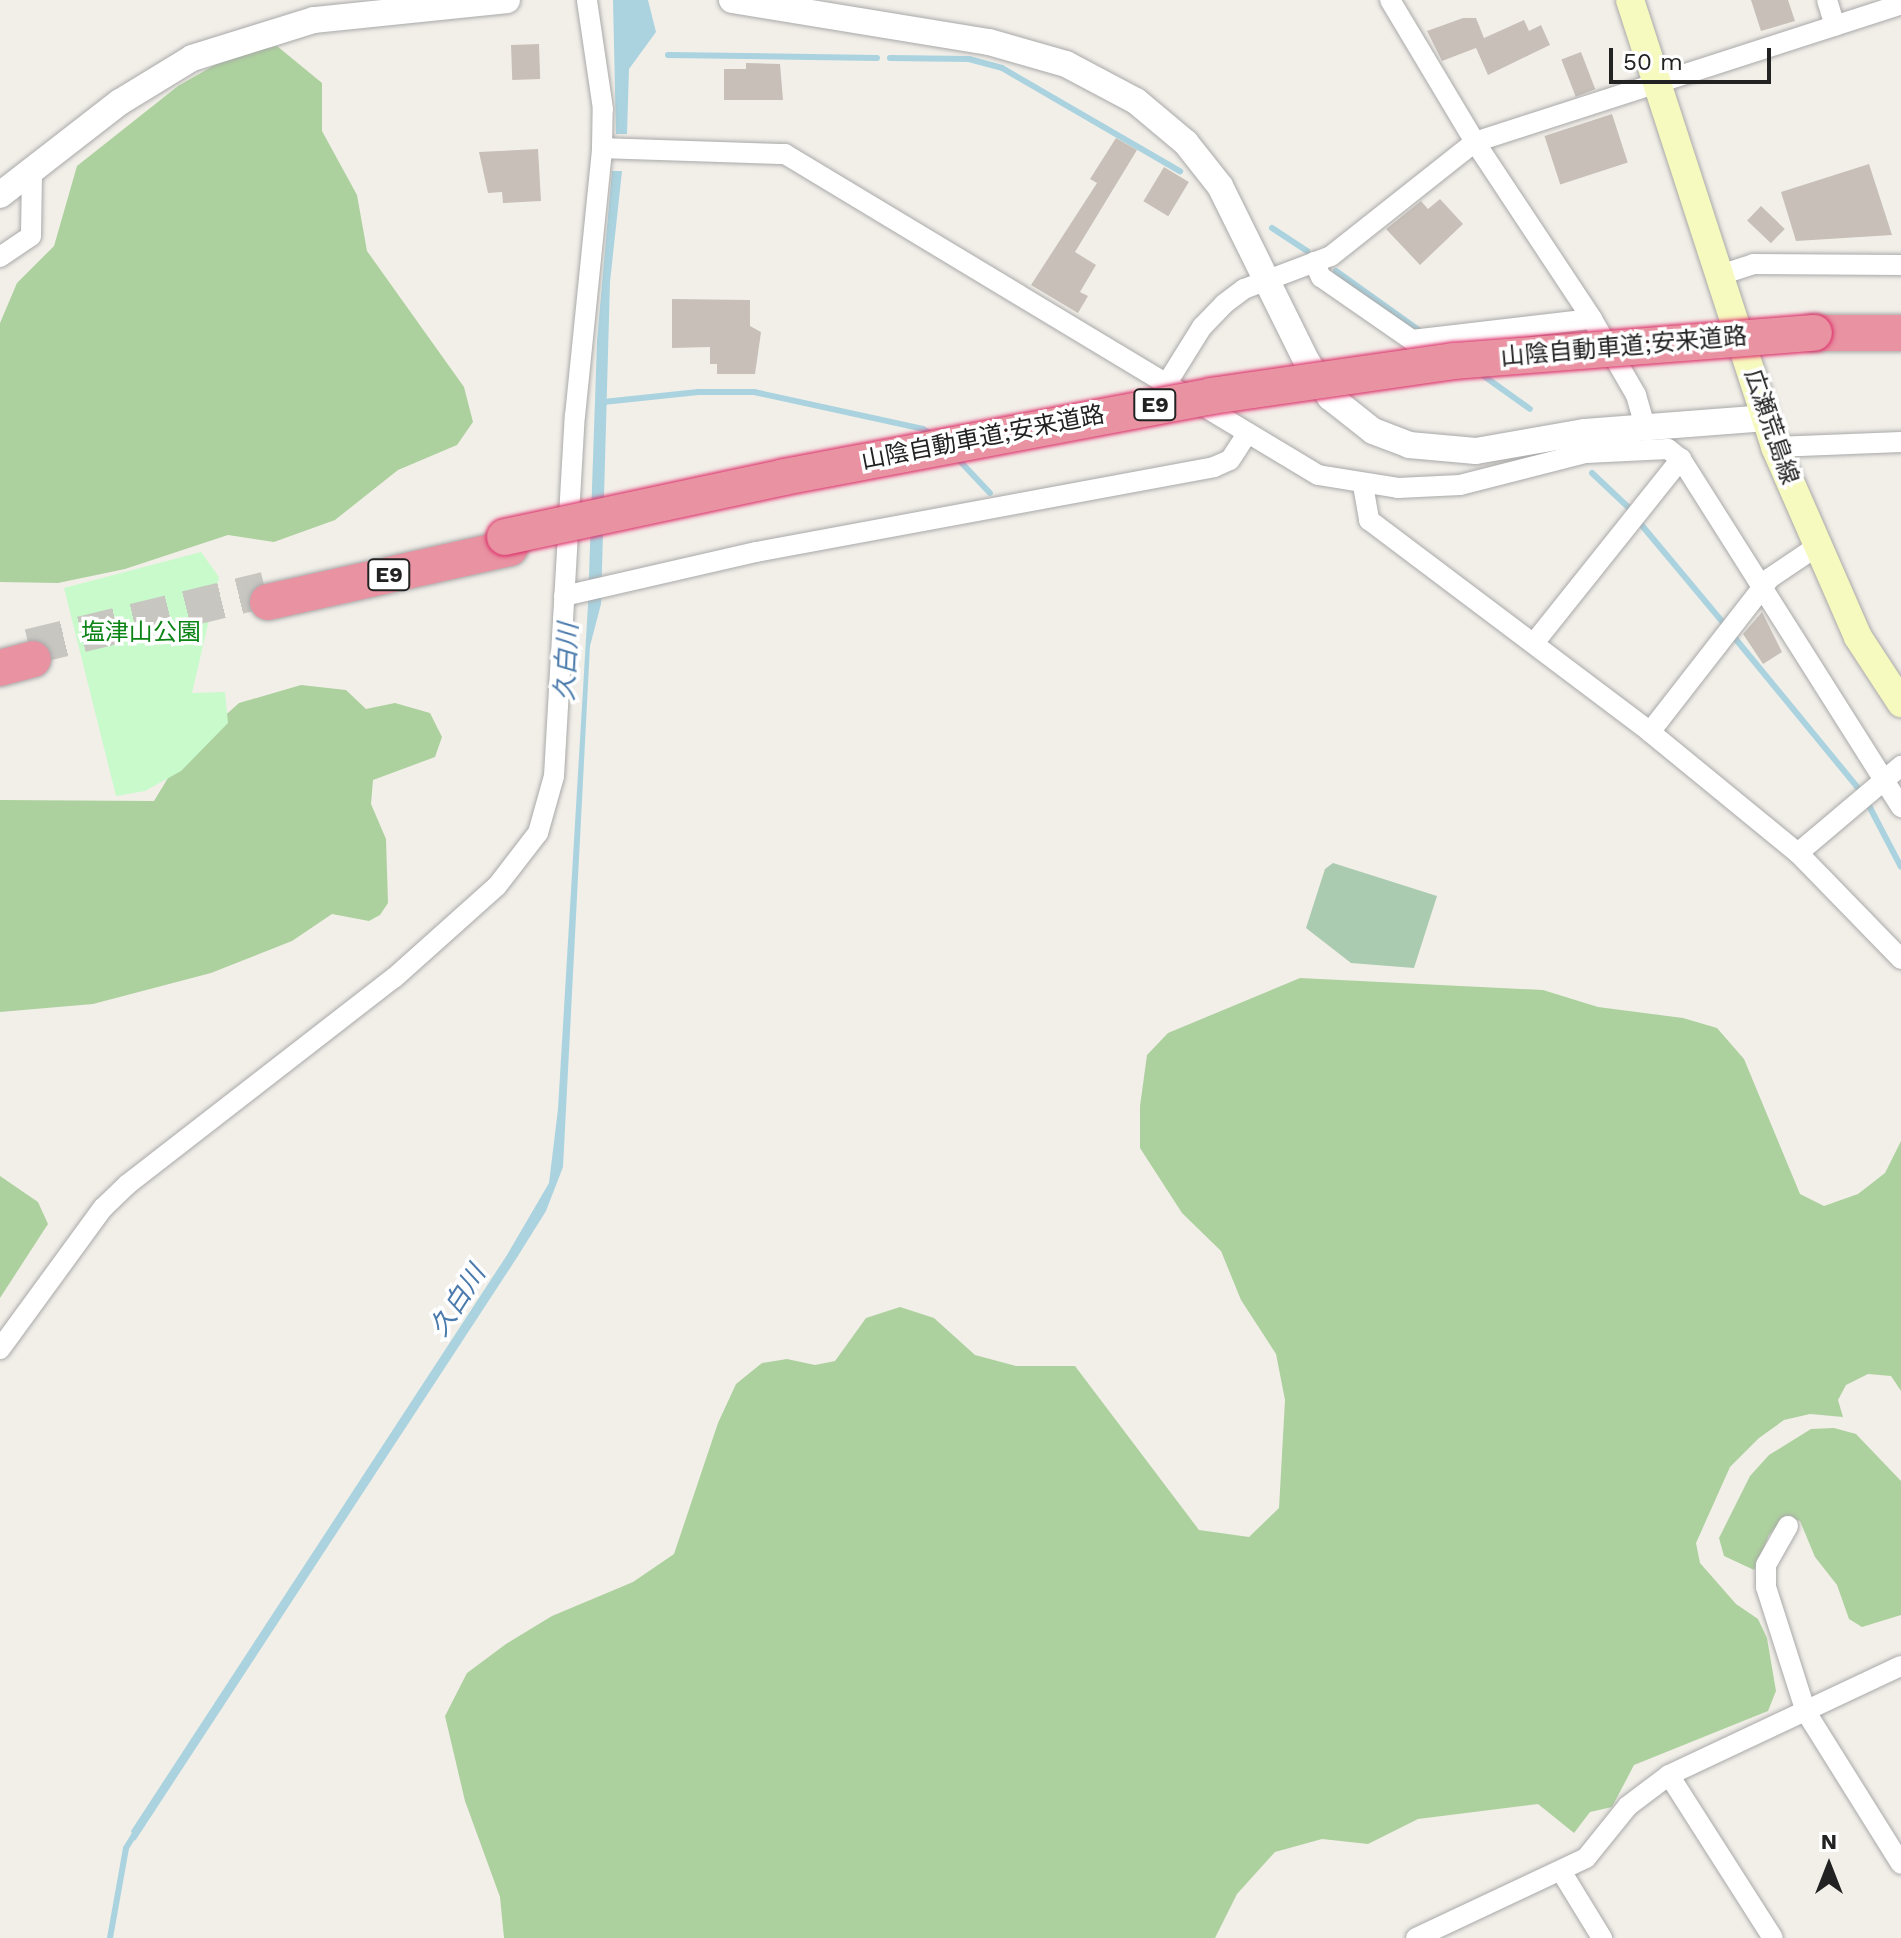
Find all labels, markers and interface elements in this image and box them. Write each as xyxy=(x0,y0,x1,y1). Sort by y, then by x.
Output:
scale bar xyxy=(1613,32,1775,82)
text: 50 m xyxy=(1623,48,1683,76)
street label: 山陰自動車道;安来道路 xyxy=(1500,322,1748,372)
street label: 広瀬荒島線 xyxy=(1738,366,1804,488)
road number: E9 xyxy=(1133,387,1177,423)
street label: 山陰自動車道;安来道路 xyxy=(859,400,1107,476)
road number: E9 xyxy=(367,557,411,593)
park label: 塩津山公園 xyxy=(81,619,201,647)
water label: 久白川 xyxy=(549,622,585,702)
water label: 久白川 xyxy=(424,1260,492,1342)
north arrow xyxy=(1789,1826,1869,1906)
text: N xyxy=(1821,1829,1837,1854)

